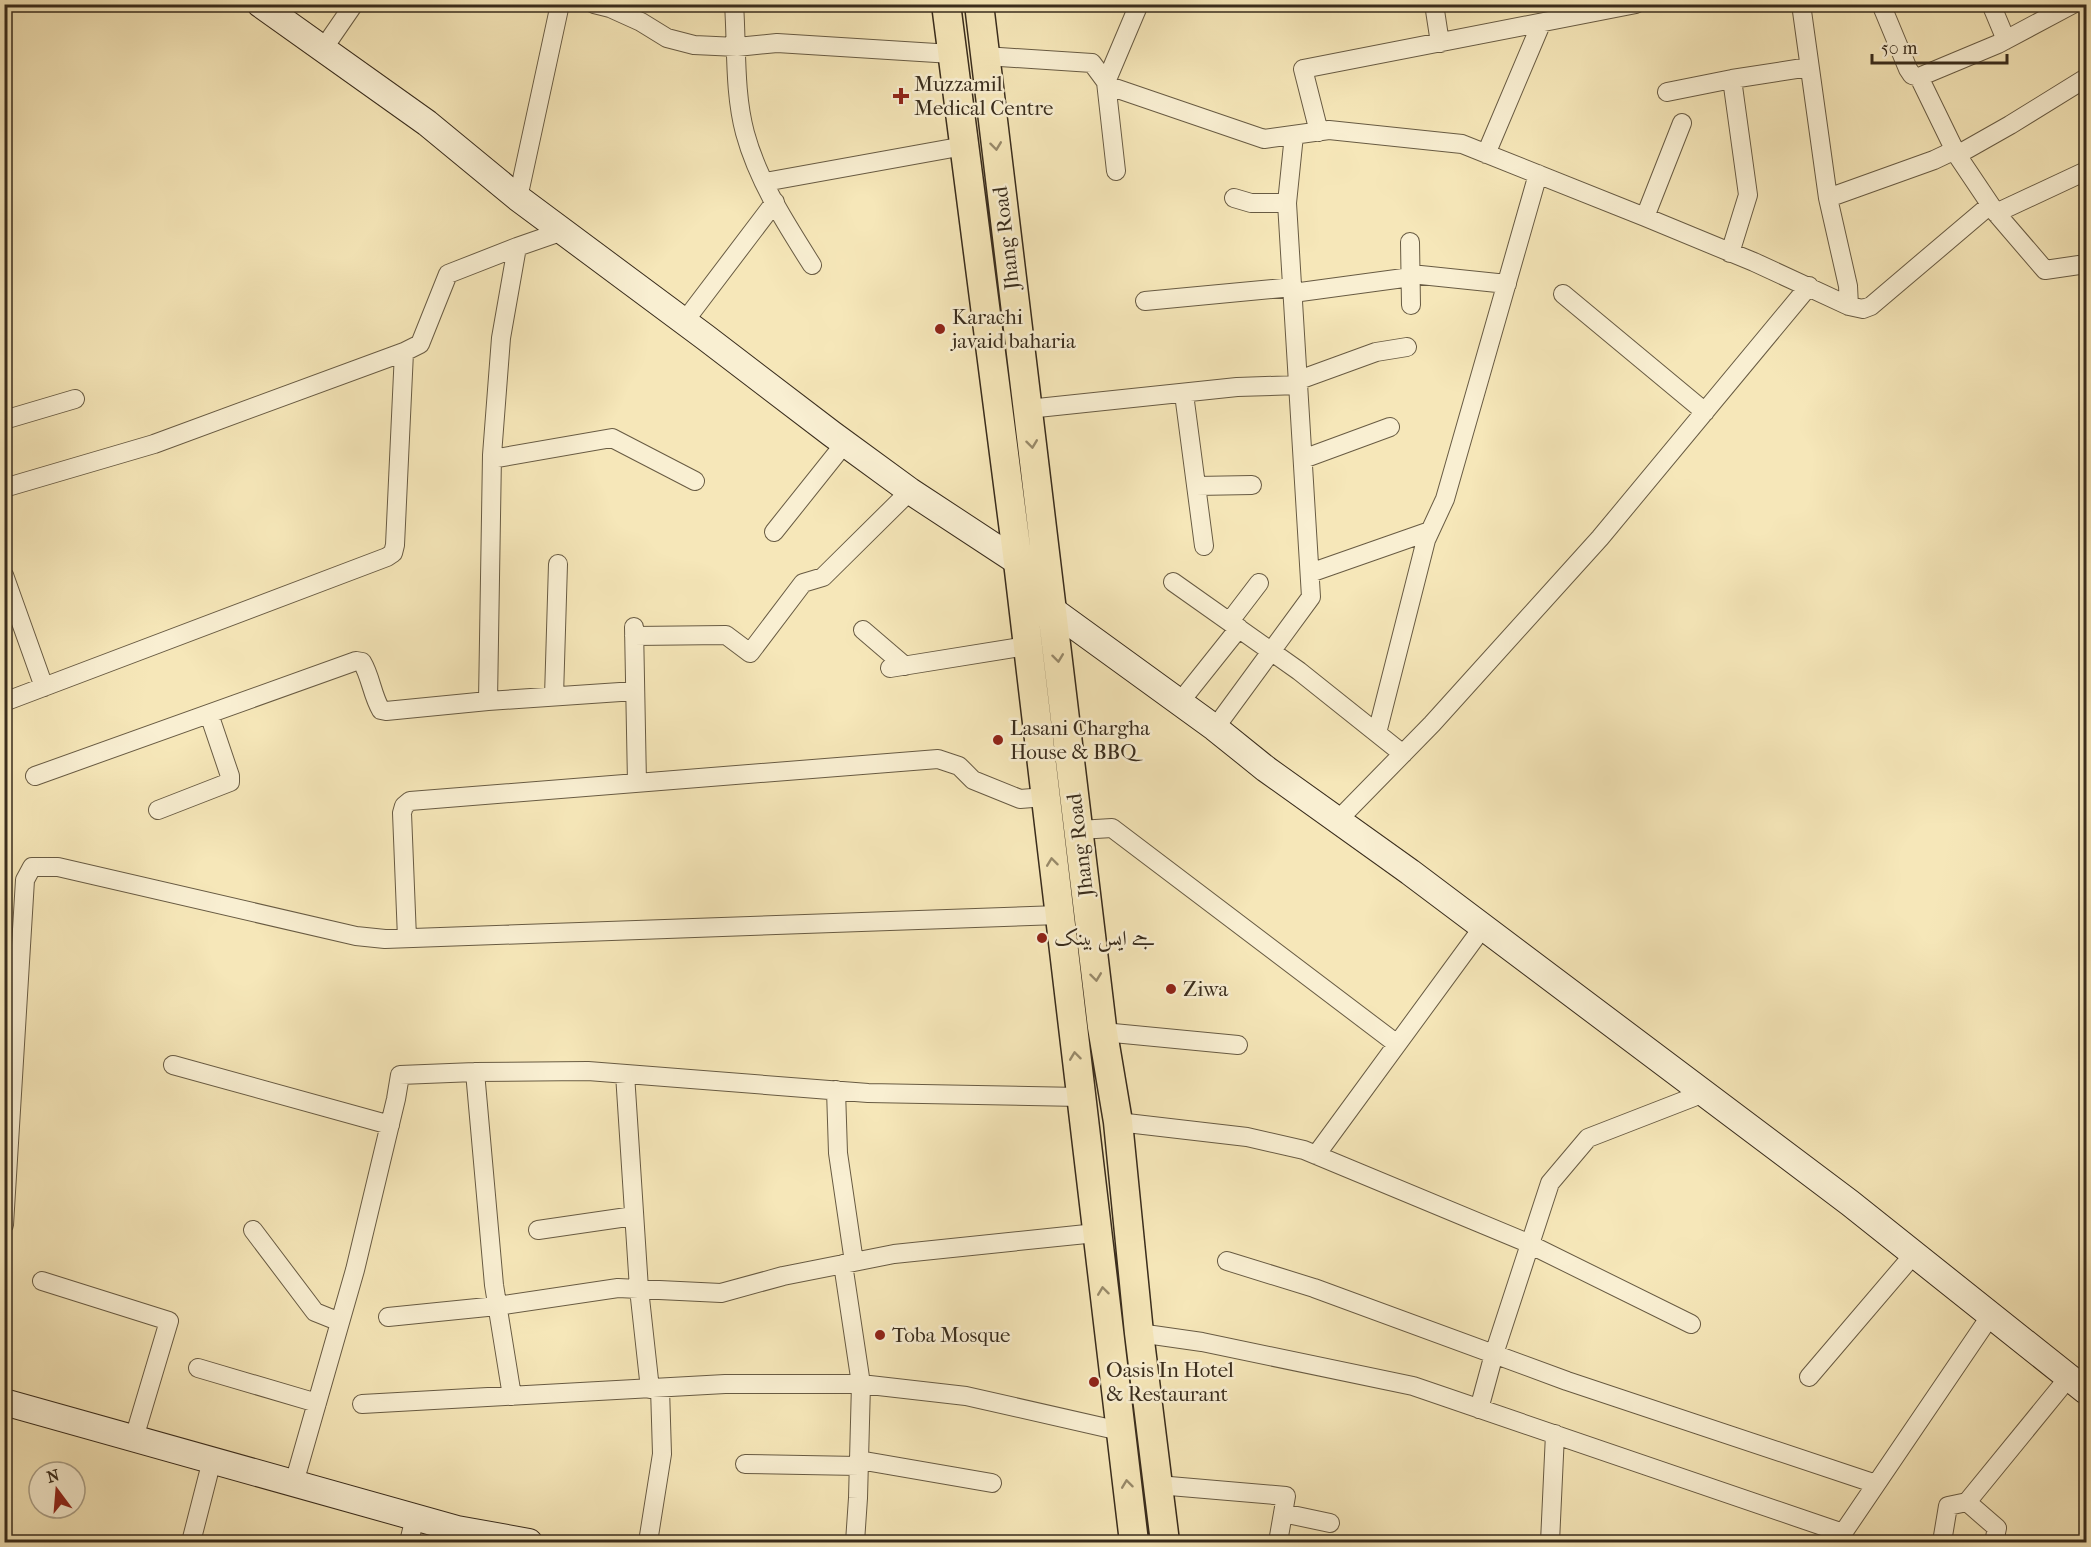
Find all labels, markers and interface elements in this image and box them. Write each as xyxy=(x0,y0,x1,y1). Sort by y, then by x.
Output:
scale bar xyxy=(1872,27,2007,65)
text: 50 m xyxy=(1881,38,1918,59)
place label: Muzzamil Medical Centre xyxy=(914,72,1053,120)
marker: Muzzamil Medical Centre xyxy=(892,87,910,105)
one-way arrow xyxy=(989,141,1002,151)
street label: Jhang Road xyxy=(988,184,1024,293)
place label: Karachi javaid baharia xyxy=(950,305,1076,353)
marker: Karachi javaid baharia xyxy=(933,322,947,336)
one-way arrow xyxy=(1026,439,1038,448)
one-way arrow xyxy=(1051,654,1063,663)
place label: Lasani Chargha House & BBQ xyxy=(1010,716,1150,764)
marker: Lasani Chargha House & BBQ xyxy=(991,733,1005,747)
street label: Jhang Road xyxy=(1062,791,1098,900)
one-way arrow xyxy=(1047,857,1059,866)
place label: جے ایس بینک xyxy=(1054,926,1156,952)
marker: جے ایس بینک xyxy=(1035,931,1049,945)
one-way arrow xyxy=(1090,972,1102,981)
place label: Ziwa xyxy=(1183,977,1229,1001)
marker: Ziwa xyxy=(1164,982,1178,996)
one-way arrow xyxy=(1069,1051,1082,1060)
one-way arrow xyxy=(1097,1286,1110,1295)
place label: Toba Mosque xyxy=(892,1323,1010,1347)
marker: Toba Mosque xyxy=(873,1328,887,1342)
place label: Oasis In Hotel & Restaurant xyxy=(1106,1358,1234,1406)
marker: Oasis In Hotel & Restaurant xyxy=(1087,1375,1101,1389)
north arrow xyxy=(27,1460,87,1520)
text: N xyxy=(45,1465,62,1487)
one-way arrow xyxy=(1121,1480,1134,1489)

